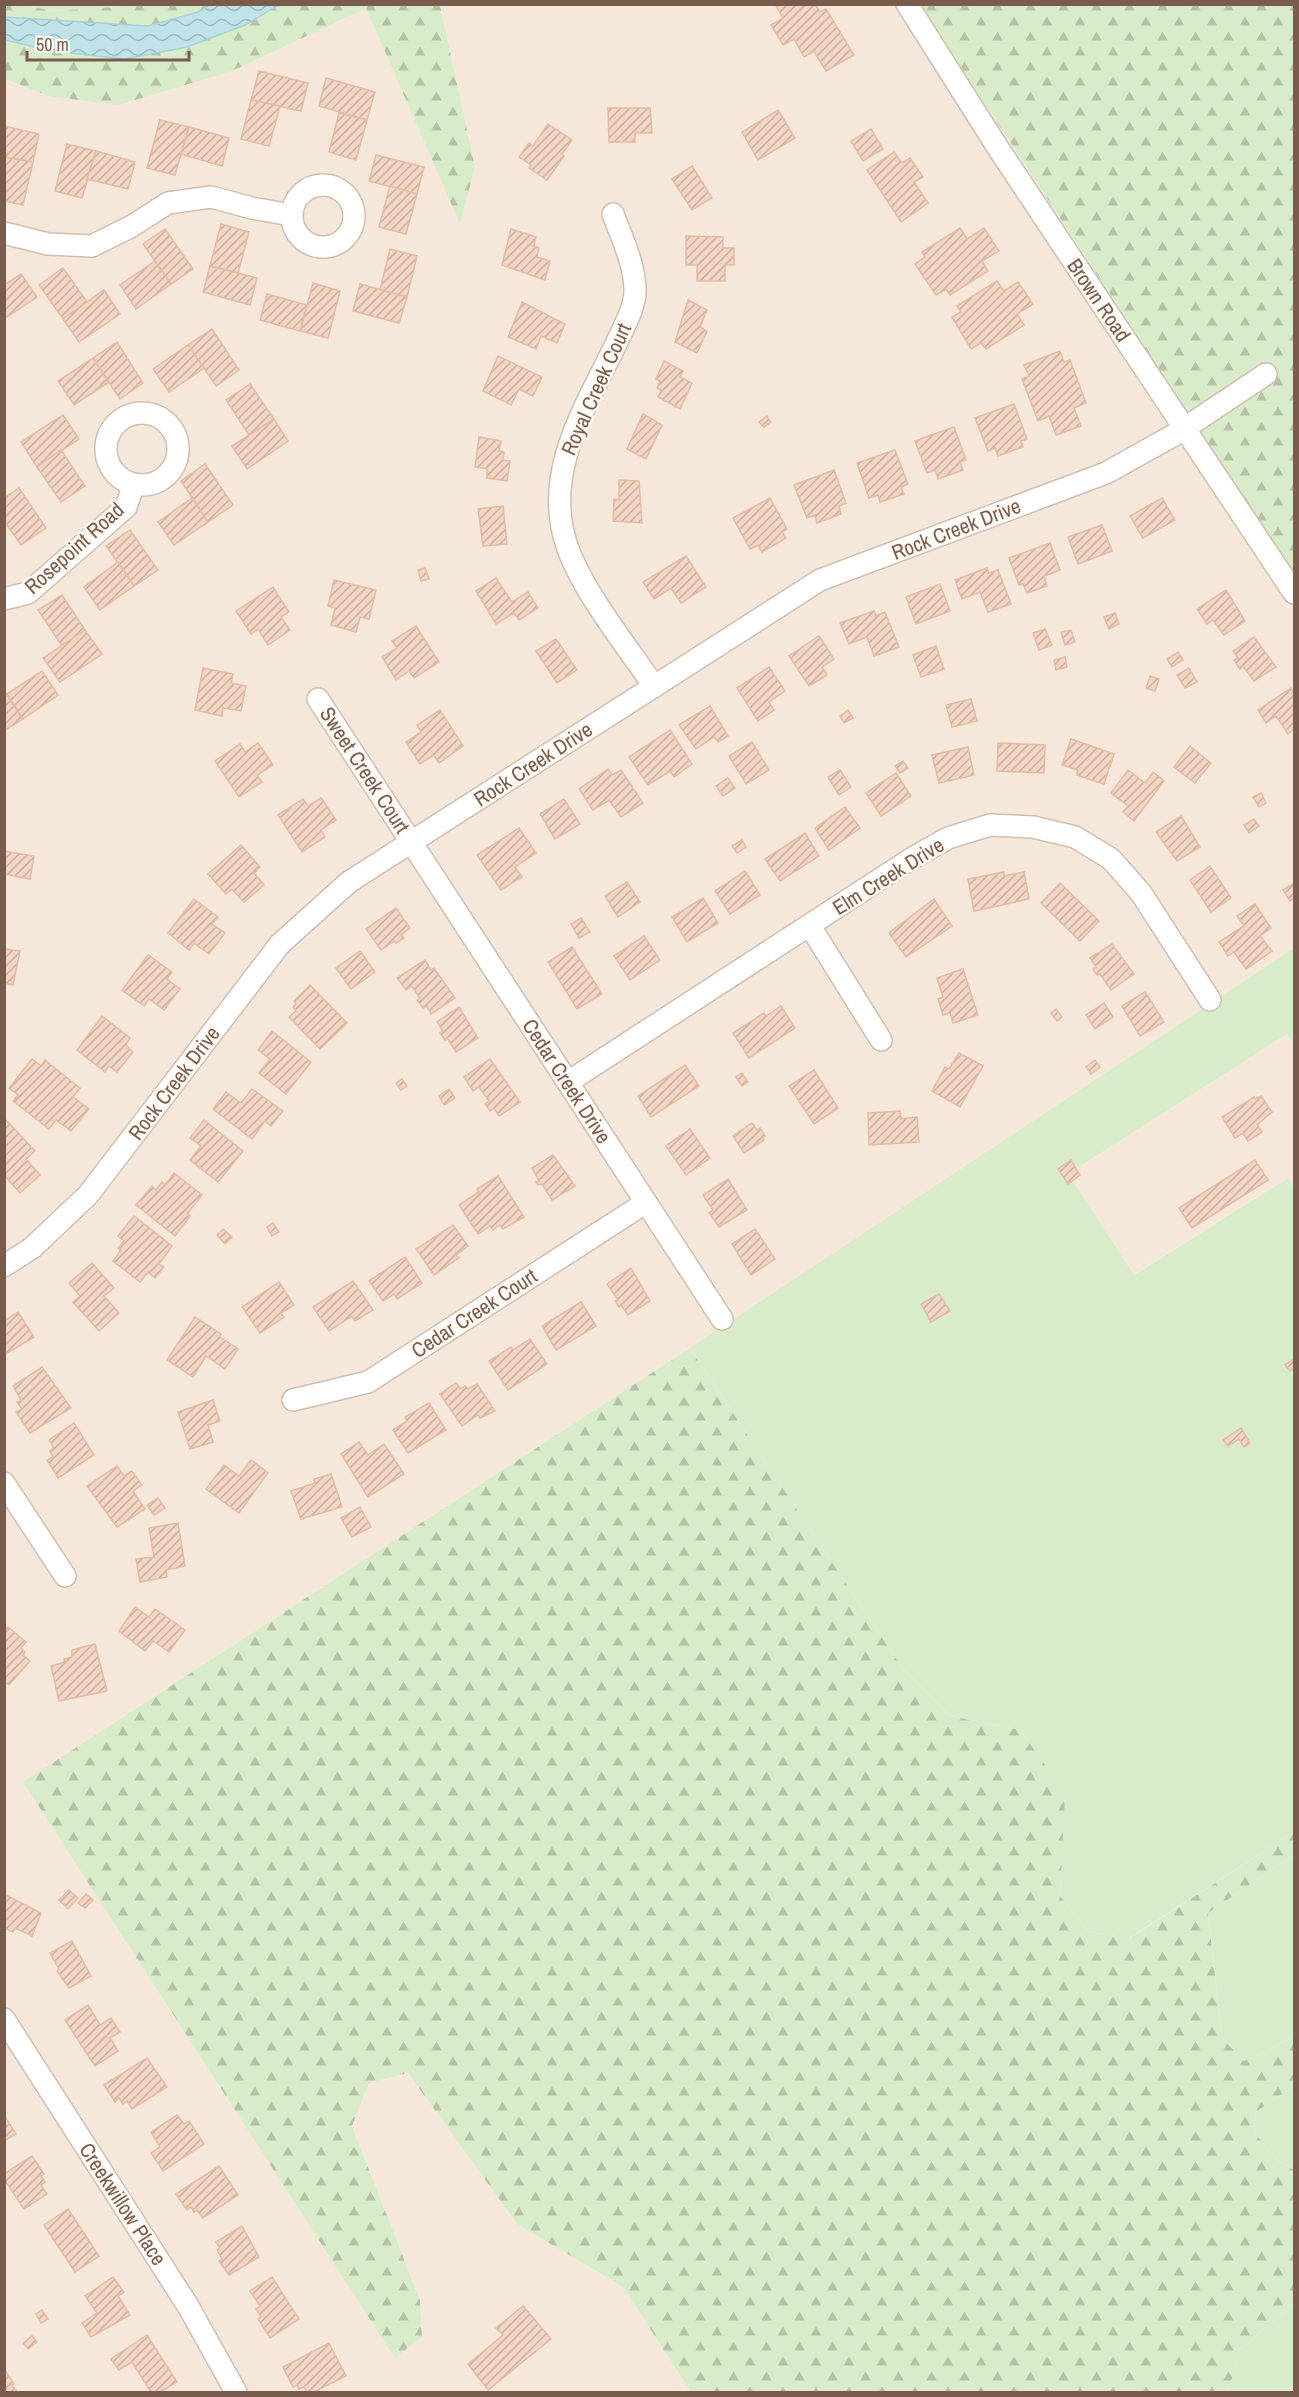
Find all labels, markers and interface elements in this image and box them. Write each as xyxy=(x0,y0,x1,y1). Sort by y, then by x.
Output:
scale bar xyxy=(27,24,189,62)
text: 50 m xyxy=(36,32,69,57)
street label: Brown Road xyxy=(1060,253,1138,347)
street label: Royal Creek Court xyxy=(554,318,638,460)
street label: Rock Creek Drive xyxy=(887,491,1025,567)
street label: Rosepoint Road xyxy=(18,496,130,600)
street label: Sweet Creek Court xyxy=(313,701,417,839)
street label: Rock Creek Drive xyxy=(468,715,598,813)
street label: Elm Creek Drive xyxy=(827,830,949,922)
street label: Cedar Creek Drive xyxy=(516,1013,618,1149)
street label: Rock Creek Drive xyxy=(122,1020,226,1146)
street label: Cedar Creek Court xyxy=(406,1261,543,1365)
street label: Creekwillow Place xyxy=(73,2137,173,2271)

